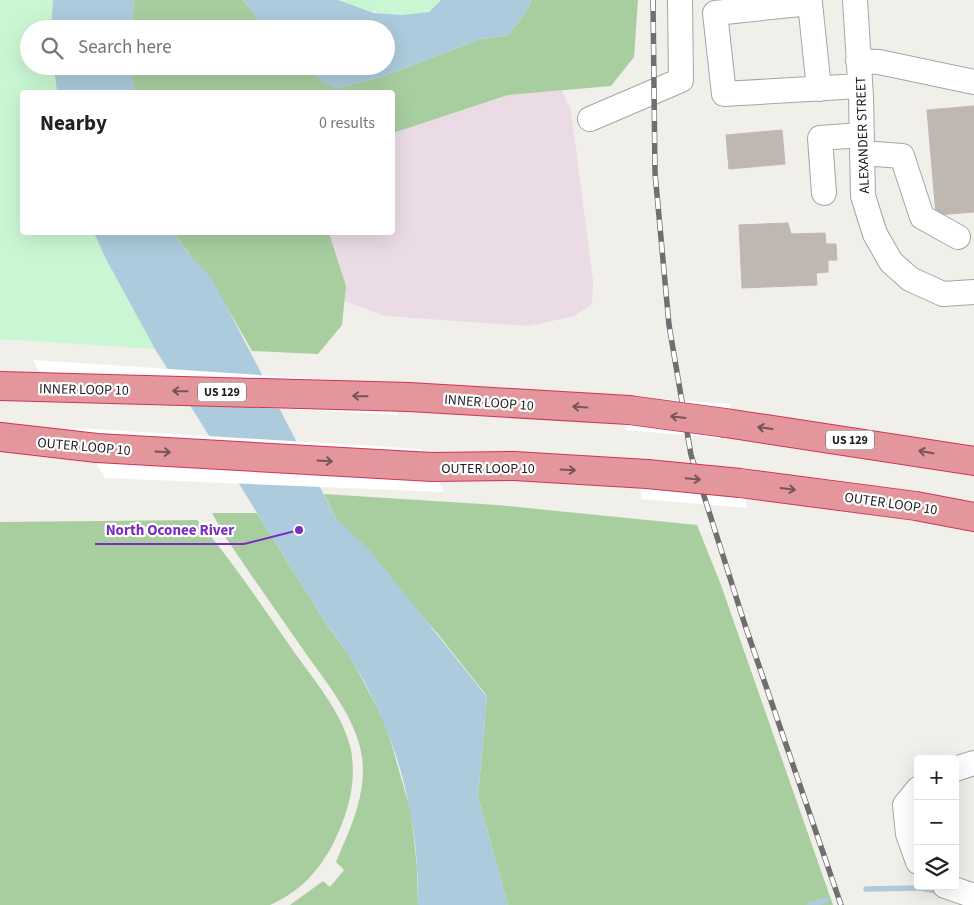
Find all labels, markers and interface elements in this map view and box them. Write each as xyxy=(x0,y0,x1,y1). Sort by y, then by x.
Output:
search box xyxy=(20,20,395,75)
icon: search xyxy=(38,34,66,62)
text: Search here xyxy=(78,34,172,61)
street label: ALEXANDER STREET xyxy=(851,75,875,194)
text: Nearby xyxy=(40,108,107,138)
text: 0 results xyxy=(319,112,375,134)
street label: INNER LOOP 10 xyxy=(39,379,129,401)
road number: US 129 xyxy=(198,382,246,402)
one-way arrow xyxy=(173,386,189,396)
street label: INNER LOOP 10 xyxy=(444,390,534,416)
one-way arrow xyxy=(353,391,369,400)
one-way arrow xyxy=(572,403,588,412)
one-way arrow xyxy=(670,412,686,422)
one-way arrow xyxy=(758,423,774,433)
road number: US 129 xyxy=(826,430,874,450)
street label: OUTER LOOP 10 xyxy=(36,433,131,461)
one-way arrow xyxy=(918,447,934,457)
one-way arrow xyxy=(154,448,170,457)
one-way arrow xyxy=(317,457,333,466)
street label: OUTER LOOP 10 xyxy=(441,459,535,479)
one-way arrow xyxy=(560,465,576,474)
one-way arrow xyxy=(685,474,701,483)
one-way arrow xyxy=(780,484,796,494)
street label: OUTER LOOP 10 xyxy=(843,488,939,520)
callout: North Oconee River xyxy=(95,514,244,544)
text: North Oconee River xyxy=(106,520,234,541)
map controls xyxy=(914,755,959,890)
button: + xyxy=(914,755,959,800)
button: − xyxy=(914,800,959,845)
button: layers xyxy=(914,845,959,890)

